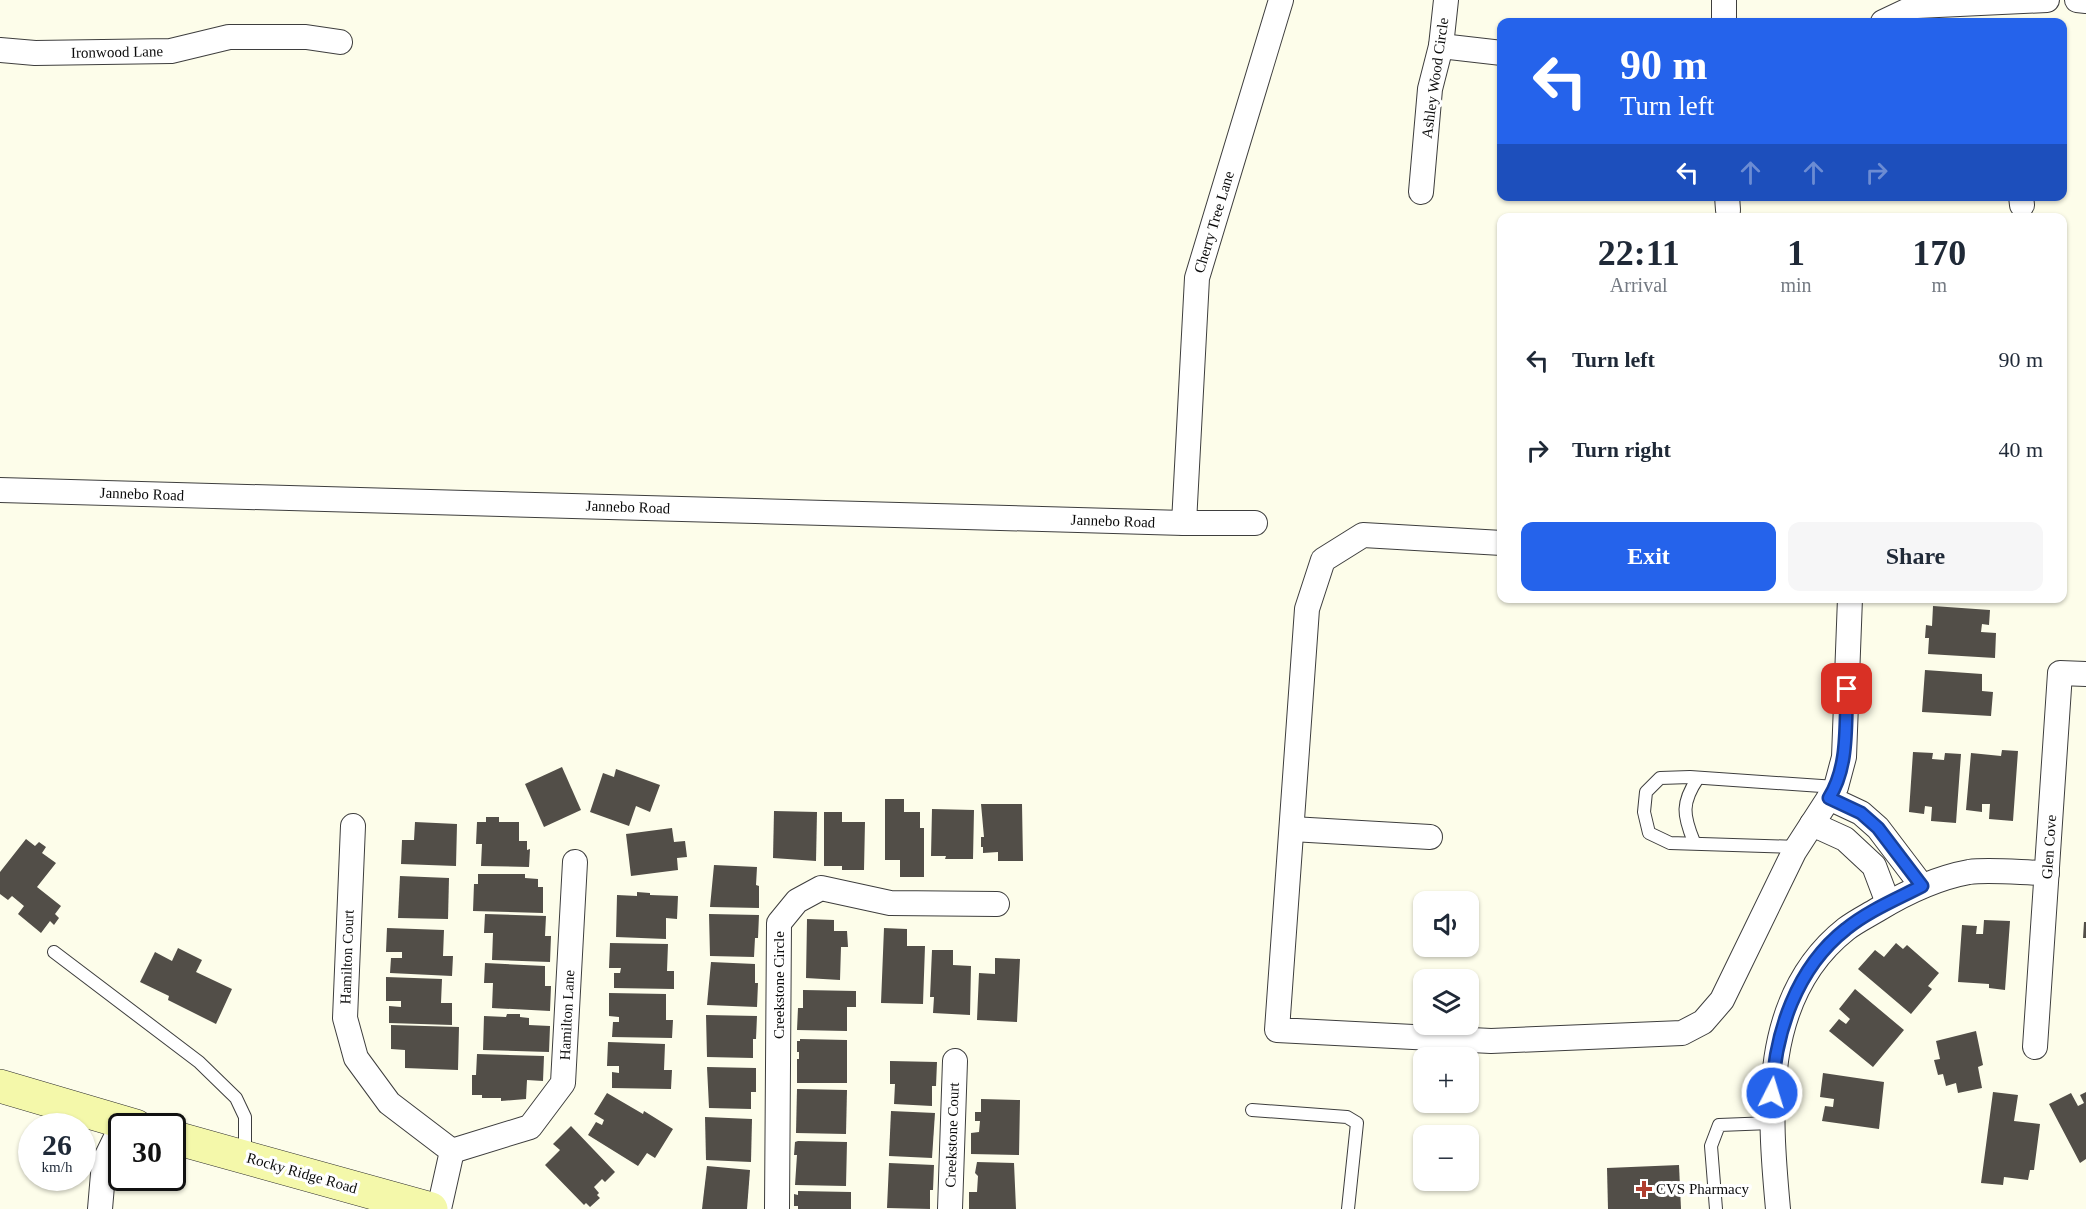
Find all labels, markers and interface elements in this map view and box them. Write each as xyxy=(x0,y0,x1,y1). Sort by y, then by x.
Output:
street label: Ashley Wood Circle xyxy=(1419,16,1451,139)
icon: left xyxy=(1521,42,1599,120)
text: 90 m xyxy=(1620,42,1708,88)
street label: Ironwood Lane xyxy=(71,43,163,61)
text: Turn left xyxy=(1620,91,1714,121)
icon: left xyxy=(1671,156,1704,189)
icon: ahead xyxy=(1734,156,1767,189)
icon: ahead xyxy=(1797,156,1830,189)
icon: right xyxy=(1860,156,1893,189)
street label: Cherry Tree Lane xyxy=(1191,169,1237,275)
text: 22:11 xyxy=(1598,233,1680,273)
text: 1 xyxy=(1787,233,1805,273)
text: 170 xyxy=(1912,233,1966,273)
text: Arrival xyxy=(1610,274,1668,296)
text: min xyxy=(1780,274,1812,296)
text: m xyxy=(1931,274,1947,296)
icon: left xyxy=(1521,344,1554,377)
text: Turn left xyxy=(1572,347,1655,372)
text: 90 m xyxy=(1998,347,2043,372)
icon: right xyxy=(1521,434,1554,467)
text: Turn right xyxy=(1572,437,1671,462)
text: 40 m xyxy=(1998,437,2043,462)
street label: Jannebo Road xyxy=(99,485,185,503)
street label: Jannebo Road xyxy=(585,498,671,516)
street label: Jannebo Road xyxy=(1070,512,1156,530)
button: Exit xyxy=(1521,522,1776,591)
button: Share xyxy=(1788,522,2043,591)
pin xyxy=(1821,663,1872,714)
icon: arrive xyxy=(1830,672,1863,705)
street label: Glen Cove xyxy=(2039,814,2059,880)
map controls xyxy=(1413,891,1479,1191)
button: sound xyxy=(1413,891,1479,957)
street label: Hamilton Court xyxy=(337,909,357,1005)
street label: Creekstone Circle xyxy=(771,931,787,1039)
street label: Hamilton Lane xyxy=(557,969,577,1061)
button: layers xyxy=(1413,969,1479,1035)
button: + xyxy=(1413,1047,1479,1113)
position arrow xyxy=(1740,1061,1804,1125)
street label: Creekstone Court xyxy=(942,1081,962,1188)
speed limit sign: 30 xyxy=(108,1113,186,1191)
button: − xyxy=(1413,1125,1479,1191)
text: 26 xyxy=(42,1128,72,1161)
street label: Rocky Ridge Road xyxy=(245,1150,360,1197)
text: km/h xyxy=(42,1159,72,1175)
place label: CVS Pharmacy xyxy=(1656,1181,1749,1197)
marker: CVS Pharmacy xyxy=(1637,1182,1651,1196)

